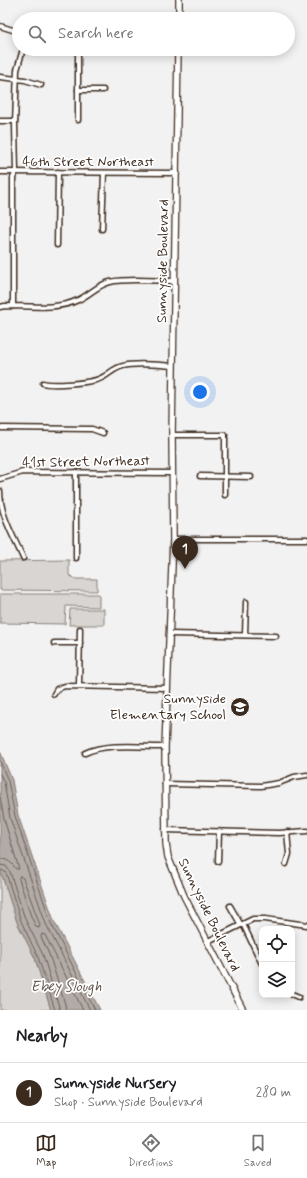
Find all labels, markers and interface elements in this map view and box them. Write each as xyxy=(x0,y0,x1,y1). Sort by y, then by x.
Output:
search box xyxy=(12,12,295,56)
icon: search xyxy=(26,23,48,45)
text: Search here xyxy=(58,24,134,44)
street label: 46th Street Northeast xyxy=(22,153,154,171)
street label: Sunnyside Boulevard xyxy=(153,199,173,323)
your location xyxy=(190,382,210,402)
street label: 41st Street Northeast xyxy=(22,452,150,472)
pin: 1 xyxy=(172,536,198,569)
place label: Sunnyside Elementary School xyxy=(110,690,226,724)
school or university icon: Sunnyside Elementary School xyxy=(229,696,251,718)
street label: Sunnyside Boulevard xyxy=(174,855,244,975)
map controls xyxy=(259,926,295,998)
button: locate xyxy=(259,926,295,962)
button: layers xyxy=(259,962,295,998)
water label: Ebey Slough xyxy=(31,977,102,997)
text: Nearby xyxy=(16,1025,68,1047)
text: Sunnyside Nursery xyxy=(54,1074,177,1094)
text: 1 xyxy=(26,1084,32,1101)
text: 280 m xyxy=(256,1084,291,1101)
text: Shop · Sunnyside Boulevard xyxy=(54,1094,203,1111)
tab: Map xyxy=(35,1132,57,1170)
tab: Directions xyxy=(128,1132,173,1170)
tab: Saved xyxy=(244,1132,272,1170)

